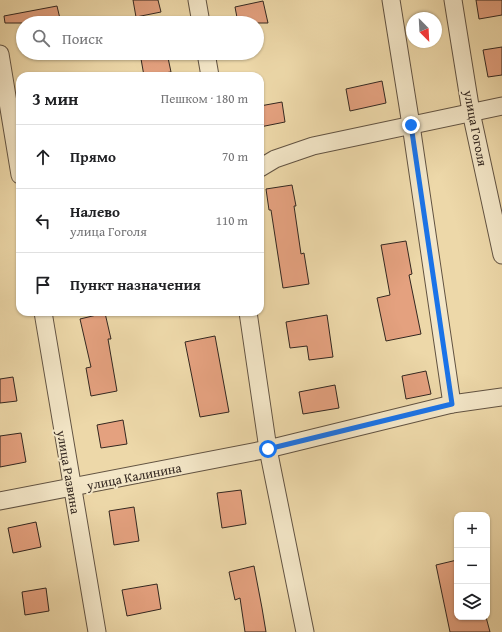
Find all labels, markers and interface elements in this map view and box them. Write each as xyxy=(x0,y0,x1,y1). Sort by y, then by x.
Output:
north arrow xyxy=(406,12,442,48)
search box xyxy=(16,16,264,60)
icon: search xyxy=(30,27,52,49)
text: Поиск xyxy=(62,28,103,49)
text: 3 мин xyxy=(32,86,78,111)
street label: улица Гоголя xyxy=(459,88,492,168)
text: Пешком · 180 m xyxy=(161,89,248,108)
route end xyxy=(402,116,420,134)
icon: ahead xyxy=(32,146,54,168)
text: Прямо xyxy=(70,146,116,167)
text: 70 m xyxy=(222,147,248,166)
text: Налево xyxy=(70,201,120,222)
icon: left xyxy=(32,210,54,232)
text: 110 m xyxy=(216,211,248,230)
text: улица Гоголя xyxy=(70,222,147,241)
icon: arrive xyxy=(32,274,54,296)
text: Пункт назначения xyxy=(70,274,201,295)
street label: улица Развина xyxy=(52,428,85,516)
route start xyxy=(259,440,277,458)
street label: улица Калинина xyxy=(84,458,184,495)
map controls xyxy=(454,512,490,620)
button: + xyxy=(454,512,490,548)
button: − xyxy=(454,548,490,584)
button: layers xyxy=(454,584,490,620)

